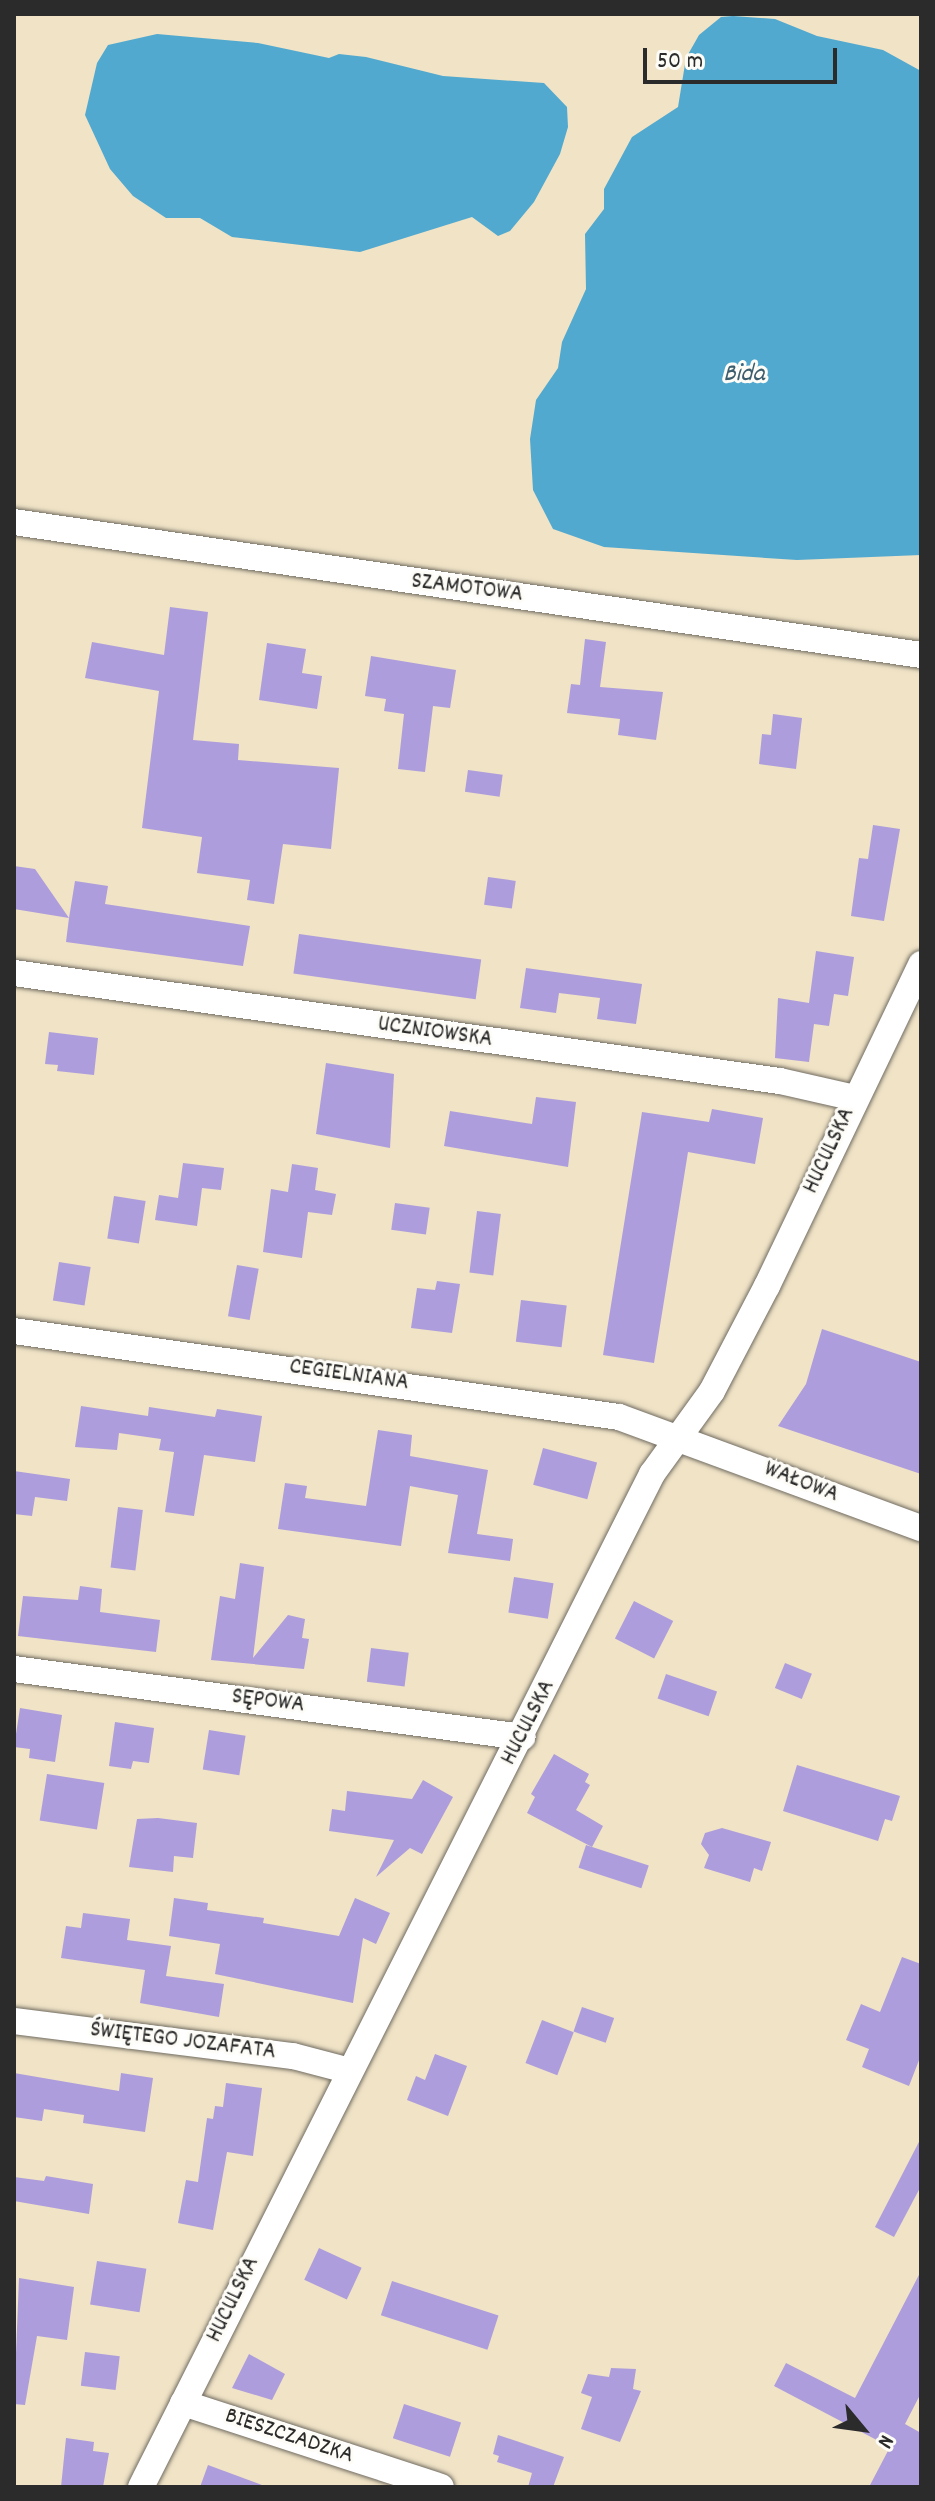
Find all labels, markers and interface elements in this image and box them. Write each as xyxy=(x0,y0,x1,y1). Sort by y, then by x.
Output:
scale bar xyxy=(647,32,841,82)
text: 50 m xyxy=(657,45,703,79)
water label: Bida xyxy=(723,359,765,391)
street label: SZAMOTOWA xyxy=(409,568,525,610)
street label: UCZNIOWSKA xyxy=(376,1011,494,1055)
street label: HUCULSKA xyxy=(798,1103,862,1199)
street label: CEGIELNIANA xyxy=(287,1353,411,1399)
street label: WAŁOWA xyxy=(760,1456,842,1510)
street label: HUCULSKA xyxy=(495,1676,563,1770)
street label: SĘPOWA xyxy=(230,1683,306,1721)
street label: ŚWIĘTEGO JOZAFATA xyxy=(89,2016,277,2068)
street label: HUCULSKA xyxy=(201,2252,267,2348)
north arrow xyxy=(823,2389,903,2469)
street label: BIESZCZADZKA xyxy=(221,2403,357,2471)
text: N xyxy=(868,2429,901,2453)

